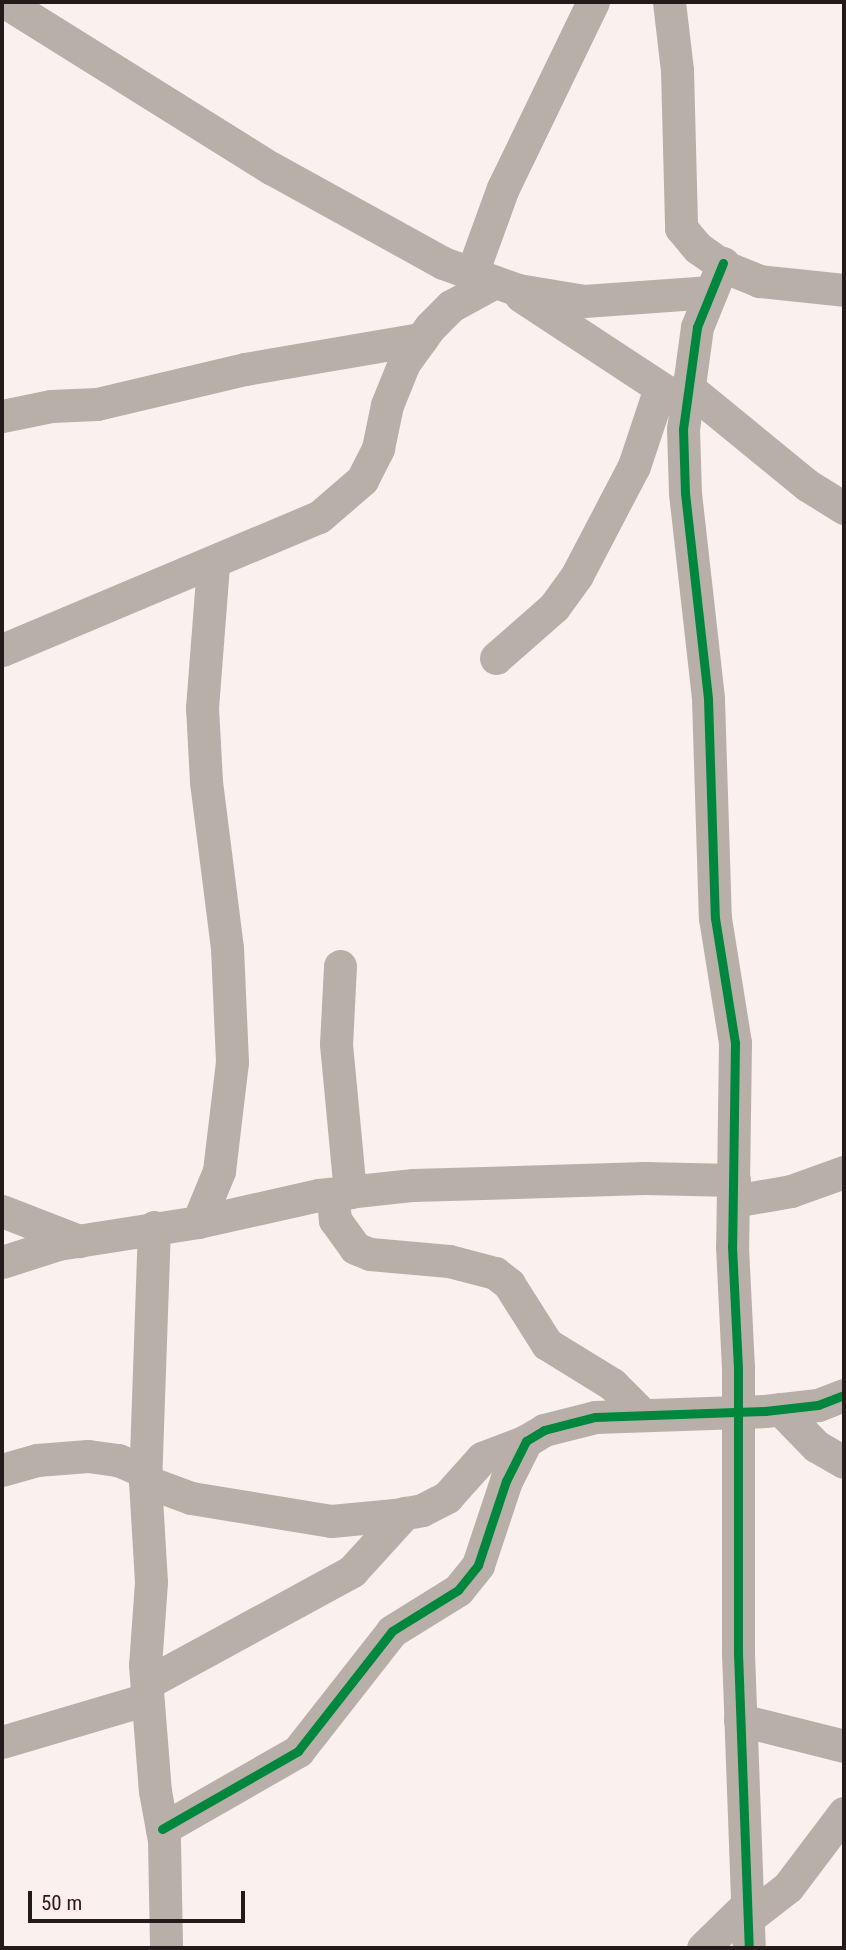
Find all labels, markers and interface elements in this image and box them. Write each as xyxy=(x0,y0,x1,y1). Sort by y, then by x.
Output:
scale bar xyxy=(32,1876,248,1920)
text: 50 m xyxy=(41,1891,82,1915)

